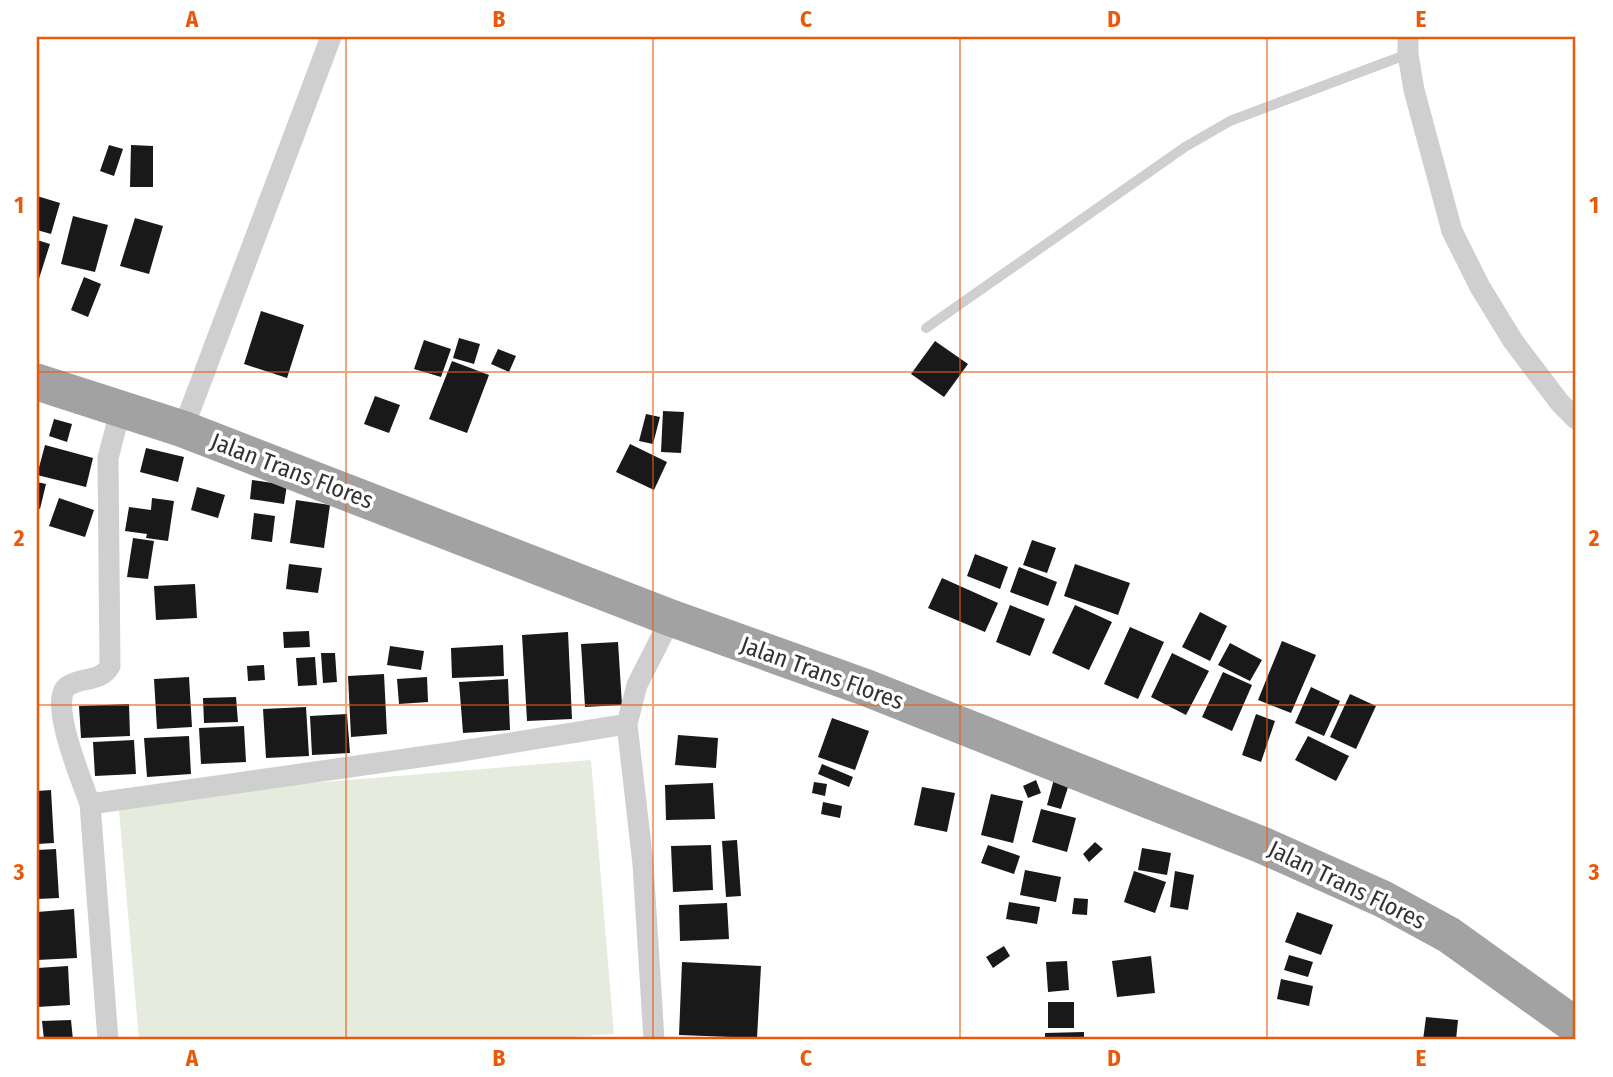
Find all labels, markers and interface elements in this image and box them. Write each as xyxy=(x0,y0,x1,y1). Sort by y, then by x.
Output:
text: A xyxy=(185,5,199,33)
text: B xyxy=(493,5,506,33)
text: C xyxy=(800,5,812,33)
text: D xyxy=(1107,5,1121,33)
text: E xyxy=(1416,5,1427,33)
text: 1 xyxy=(14,191,24,219)
text: 1 xyxy=(1589,191,1599,219)
street label: Jalan Trans Flores xyxy=(207,427,377,515)
text: 2 xyxy=(13,524,25,552)
text: 2 xyxy=(1588,524,1600,552)
street label: Jalan Trans Flores xyxy=(737,631,907,715)
street label: Jalan Trans Flores xyxy=(1264,835,1430,935)
text: 3 xyxy=(13,858,25,886)
text: 3 xyxy=(1588,858,1600,886)
text: A xyxy=(185,1044,199,1072)
text: B xyxy=(493,1044,506,1072)
text: C xyxy=(800,1044,812,1072)
text: D xyxy=(1107,1044,1121,1072)
text: E xyxy=(1416,1044,1427,1072)

